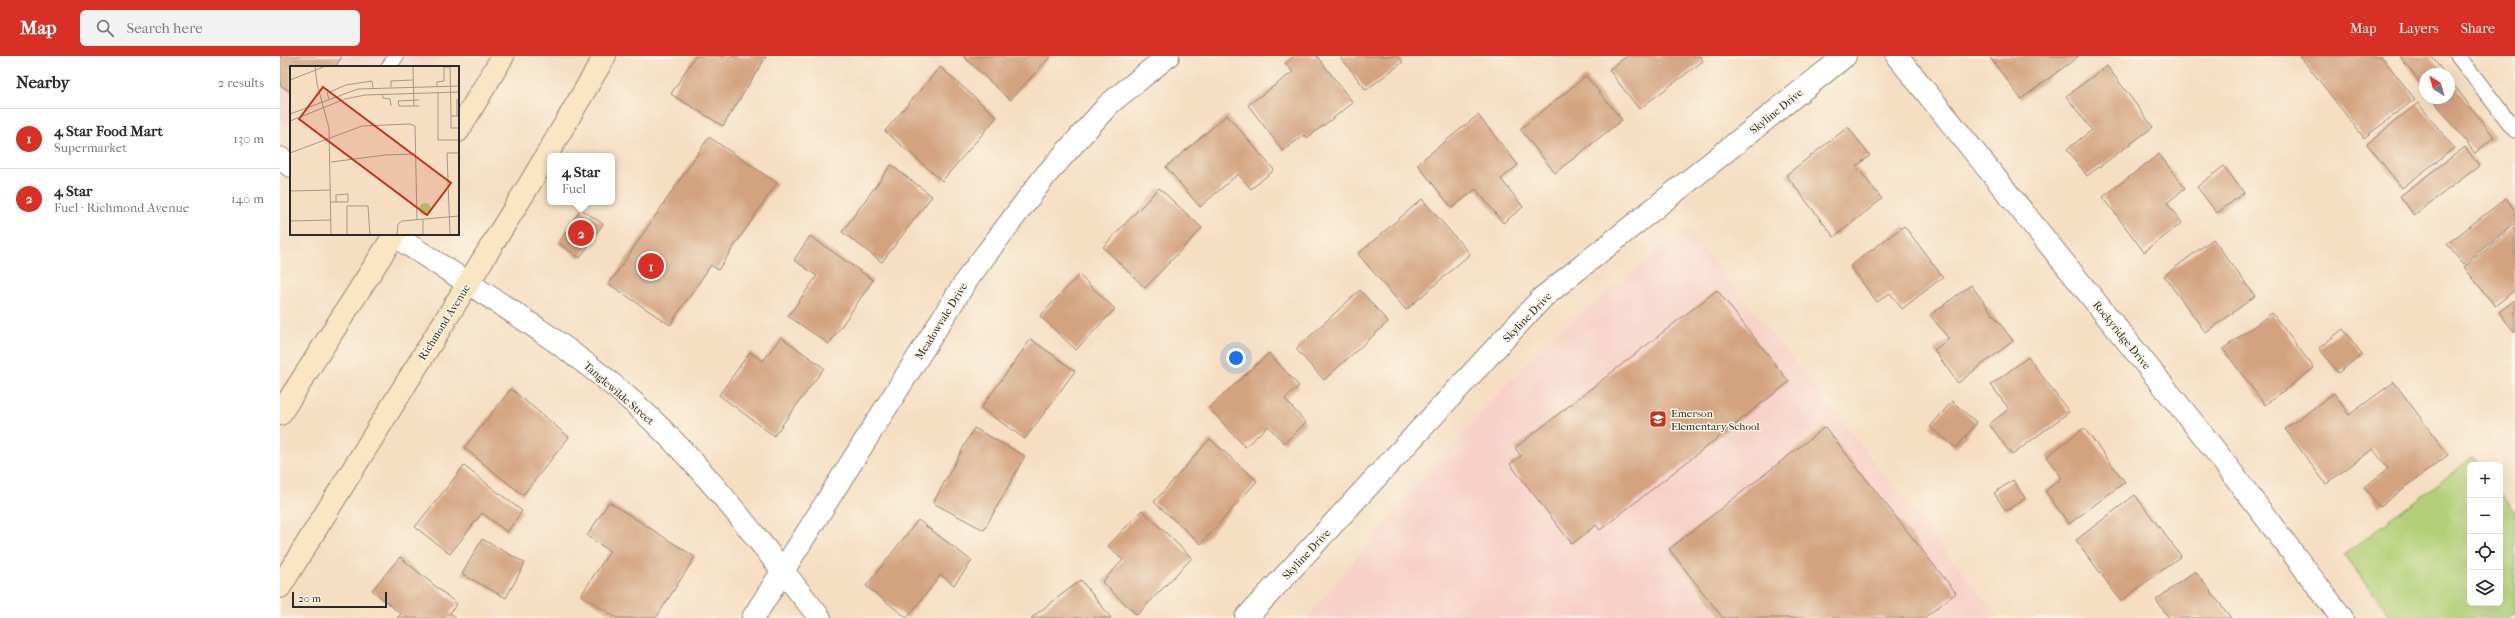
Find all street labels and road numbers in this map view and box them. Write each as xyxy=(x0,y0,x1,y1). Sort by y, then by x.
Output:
street label: Skyline Drive xyxy=(1747,86,1806,137)
street label: Meadowvale Drive xyxy=(913,280,971,362)
street label: Richmond Avenue xyxy=(416,281,473,363)
street label: Skyline Drive xyxy=(1500,289,1555,345)
street label: Rockyridge Drive xyxy=(2090,299,2153,373)
street label: Tanglewilde Street xyxy=(581,359,657,428)
street label: Skyline Drive xyxy=(1280,526,1333,582)

